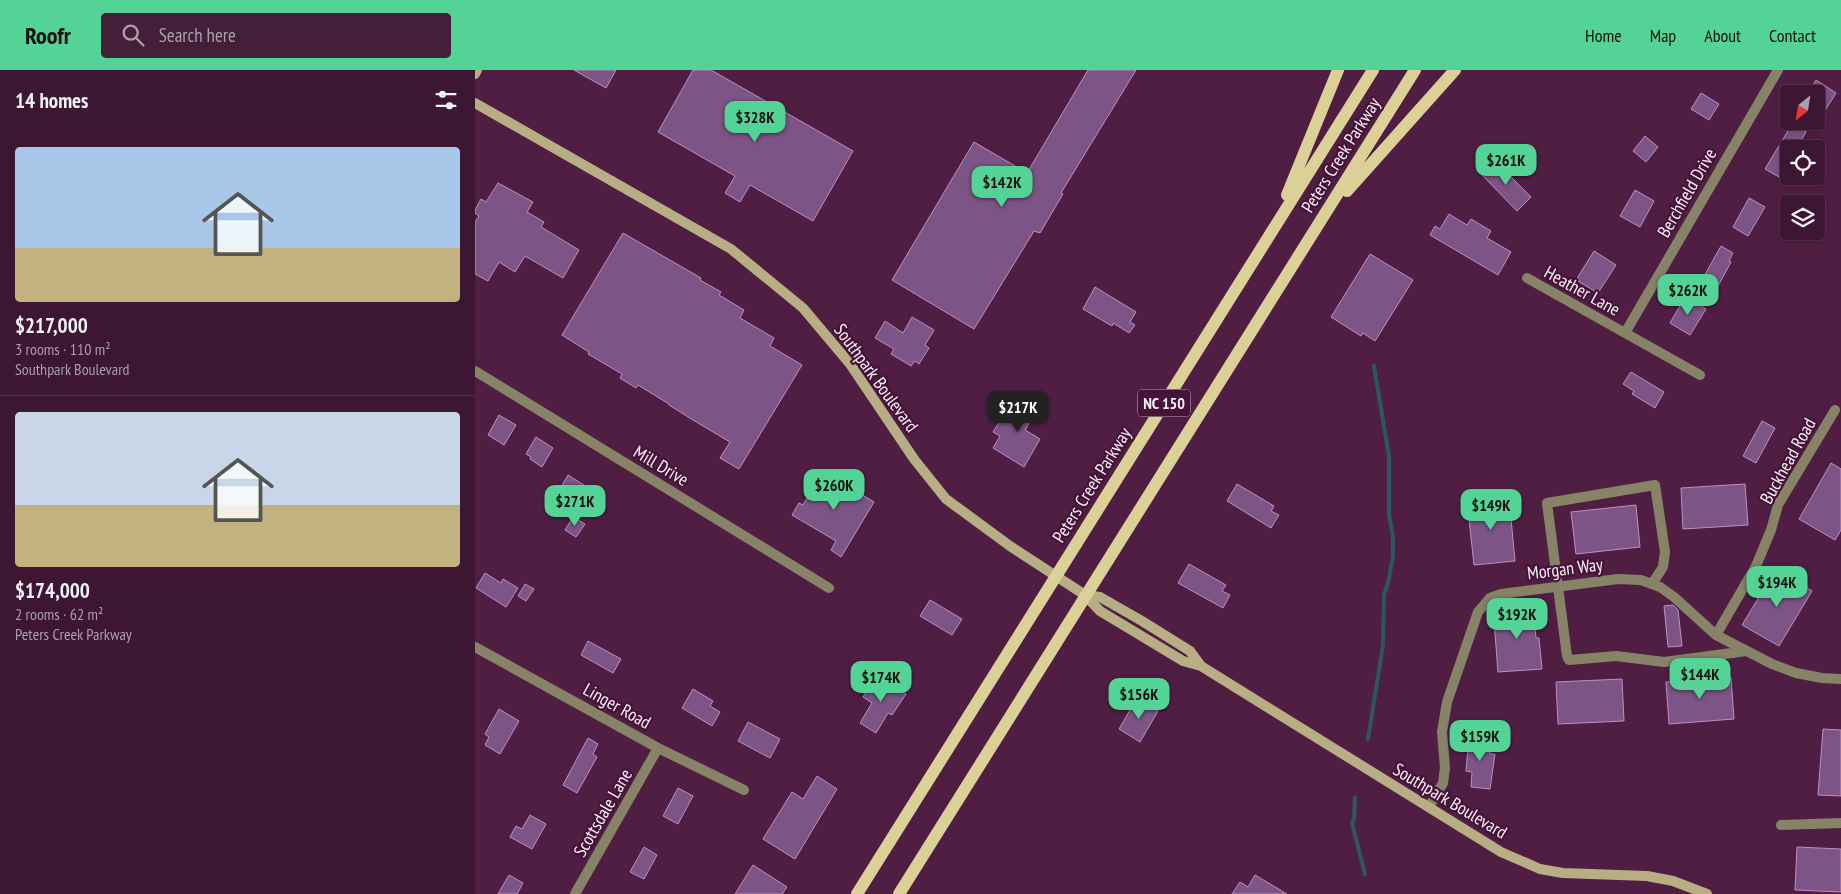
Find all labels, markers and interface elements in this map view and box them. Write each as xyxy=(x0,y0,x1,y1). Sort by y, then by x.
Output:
search box xyxy=(101,13,451,58)
text: Roofr xyxy=(25,20,71,51)
icon: search xyxy=(119,21,147,49)
text: Search here xyxy=(159,23,236,47)
text: Home xyxy=(1585,24,1622,47)
text: Map xyxy=(1650,24,1676,47)
text: About xyxy=(1704,24,1741,47)
text: Contact xyxy=(1769,24,1816,47)
north arrow xyxy=(1780,85,1825,130)
map controls xyxy=(1780,85,1825,240)
icon: filters xyxy=(432,86,460,114)
text: 14 homes xyxy=(15,87,88,114)
street label: Peters Creek Parkway xyxy=(1296,93,1385,217)
pin: $328K xyxy=(720,100,790,143)
text: $328K xyxy=(736,107,774,127)
button: locate xyxy=(1780,140,1825,185)
pin: $261K xyxy=(1471,144,1541,186)
street label: Berchfield Drive xyxy=(1652,144,1721,241)
text: $261K xyxy=(1487,150,1525,170)
pin: $142K xyxy=(967,166,1037,208)
text: $142K xyxy=(983,172,1021,192)
icon: home xyxy=(193,179,283,269)
button: layers xyxy=(1780,195,1825,240)
street label: Heather Lane xyxy=(1540,260,1624,321)
pin: $262K xyxy=(1653,274,1723,316)
text: $262K xyxy=(1669,280,1707,300)
text: $217,000 xyxy=(15,312,88,339)
street label: Southpark Boulevard xyxy=(829,319,924,437)
text: 3 rooms · 110 m² xyxy=(15,339,111,359)
text: Southpark Boulevard xyxy=(15,359,129,379)
road number: NC 150 xyxy=(1138,389,1190,416)
pin: $217K xyxy=(983,390,1053,433)
text: $217K xyxy=(999,397,1037,417)
street label: Buckhead Road xyxy=(1755,414,1821,508)
street label: Peters Creek Parkway xyxy=(1047,423,1136,547)
street label: Mill Drive xyxy=(629,440,693,491)
icon: home xyxy=(193,445,283,535)
pin: $260K xyxy=(799,468,869,511)
text: $260K xyxy=(815,475,853,495)
pin: $271K xyxy=(540,484,610,527)
pin: $149K xyxy=(1456,488,1526,531)
text: $271K xyxy=(556,491,594,511)
text: $149K xyxy=(1472,495,1510,515)
street label: Morgan Way xyxy=(1526,552,1604,585)
pin: $194K xyxy=(1742,566,1812,608)
text: $194K xyxy=(1758,572,1796,592)
text: $174,000 xyxy=(15,577,90,604)
pin: $192K xyxy=(1482,598,1552,640)
text: 2 rooms · 62 m² xyxy=(15,604,103,624)
text: $192K xyxy=(1498,604,1536,624)
text: Peters Creek Parkway xyxy=(15,624,132,644)
pin: $144K xyxy=(1665,658,1735,700)
pin: $174K xyxy=(846,660,916,703)
text: $144K xyxy=(1681,664,1719,684)
text: $174K xyxy=(862,667,900,687)
street label: Linger Road xyxy=(579,678,655,734)
pin: $156K xyxy=(1104,678,1174,720)
text: $156K xyxy=(1120,684,1158,704)
pin: $159K xyxy=(1445,720,1515,762)
text: $159K xyxy=(1461,726,1499,746)
street label: Southpark Boulevard xyxy=(1389,758,1511,844)
street label: Scottsdale Lane xyxy=(568,765,637,861)

